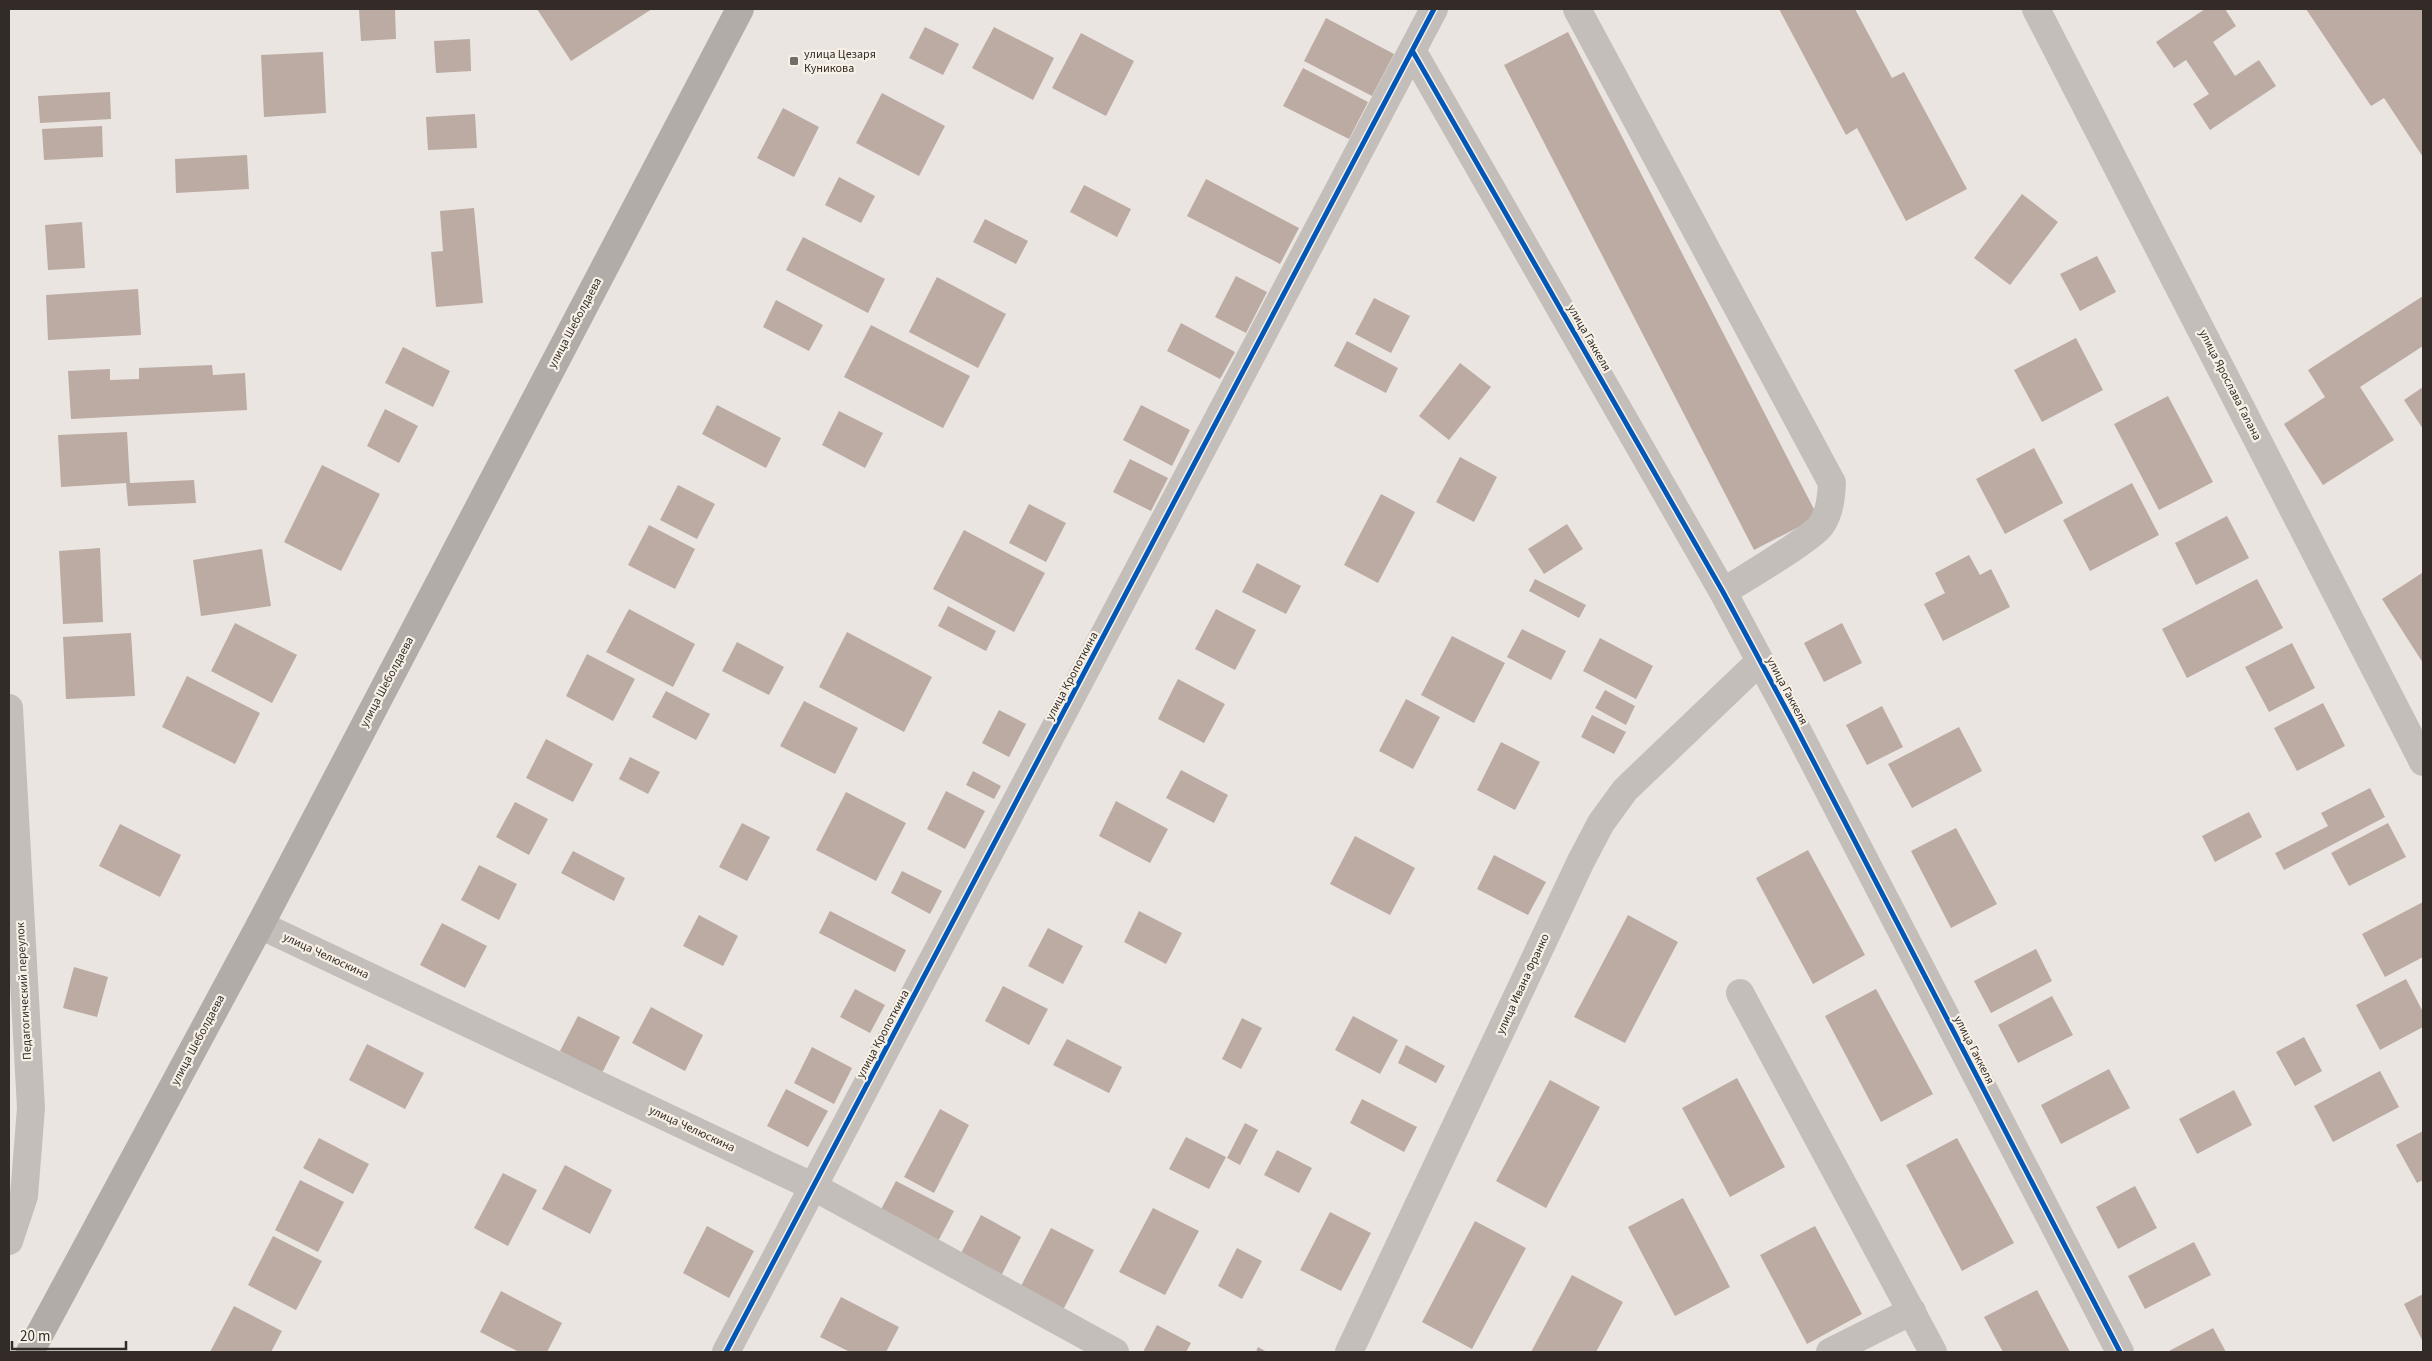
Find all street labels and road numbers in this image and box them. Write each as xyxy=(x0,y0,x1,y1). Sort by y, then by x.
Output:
street label: улица Шеболдаева xyxy=(544,275,606,371)
street label: улица Гаккеля xyxy=(1563,301,1615,375)
street label: улица Ярослава Галана xyxy=(2195,326,2265,444)
street label: улица Кропоткина xyxy=(1042,629,1102,723)
street label: улица Шеболдаева xyxy=(356,634,418,730)
street label: улица Гаккеля xyxy=(1762,654,1812,728)
street label: Педагогический переулок xyxy=(12,922,36,1060)
street label: улица Челюскина xyxy=(280,929,372,983)
street label: улица Ивана Франко xyxy=(1492,931,1554,1037)
street label: улица Кропоткина xyxy=(853,987,913,1081)
street label: улица Шеболдаева xyxy=(167,992,229,1088)
street label: улица Гаккеля xyxy=(1949,1013,1999,1087)
street label: улица Челюскина xyxy=(646,1102,738,1156)

